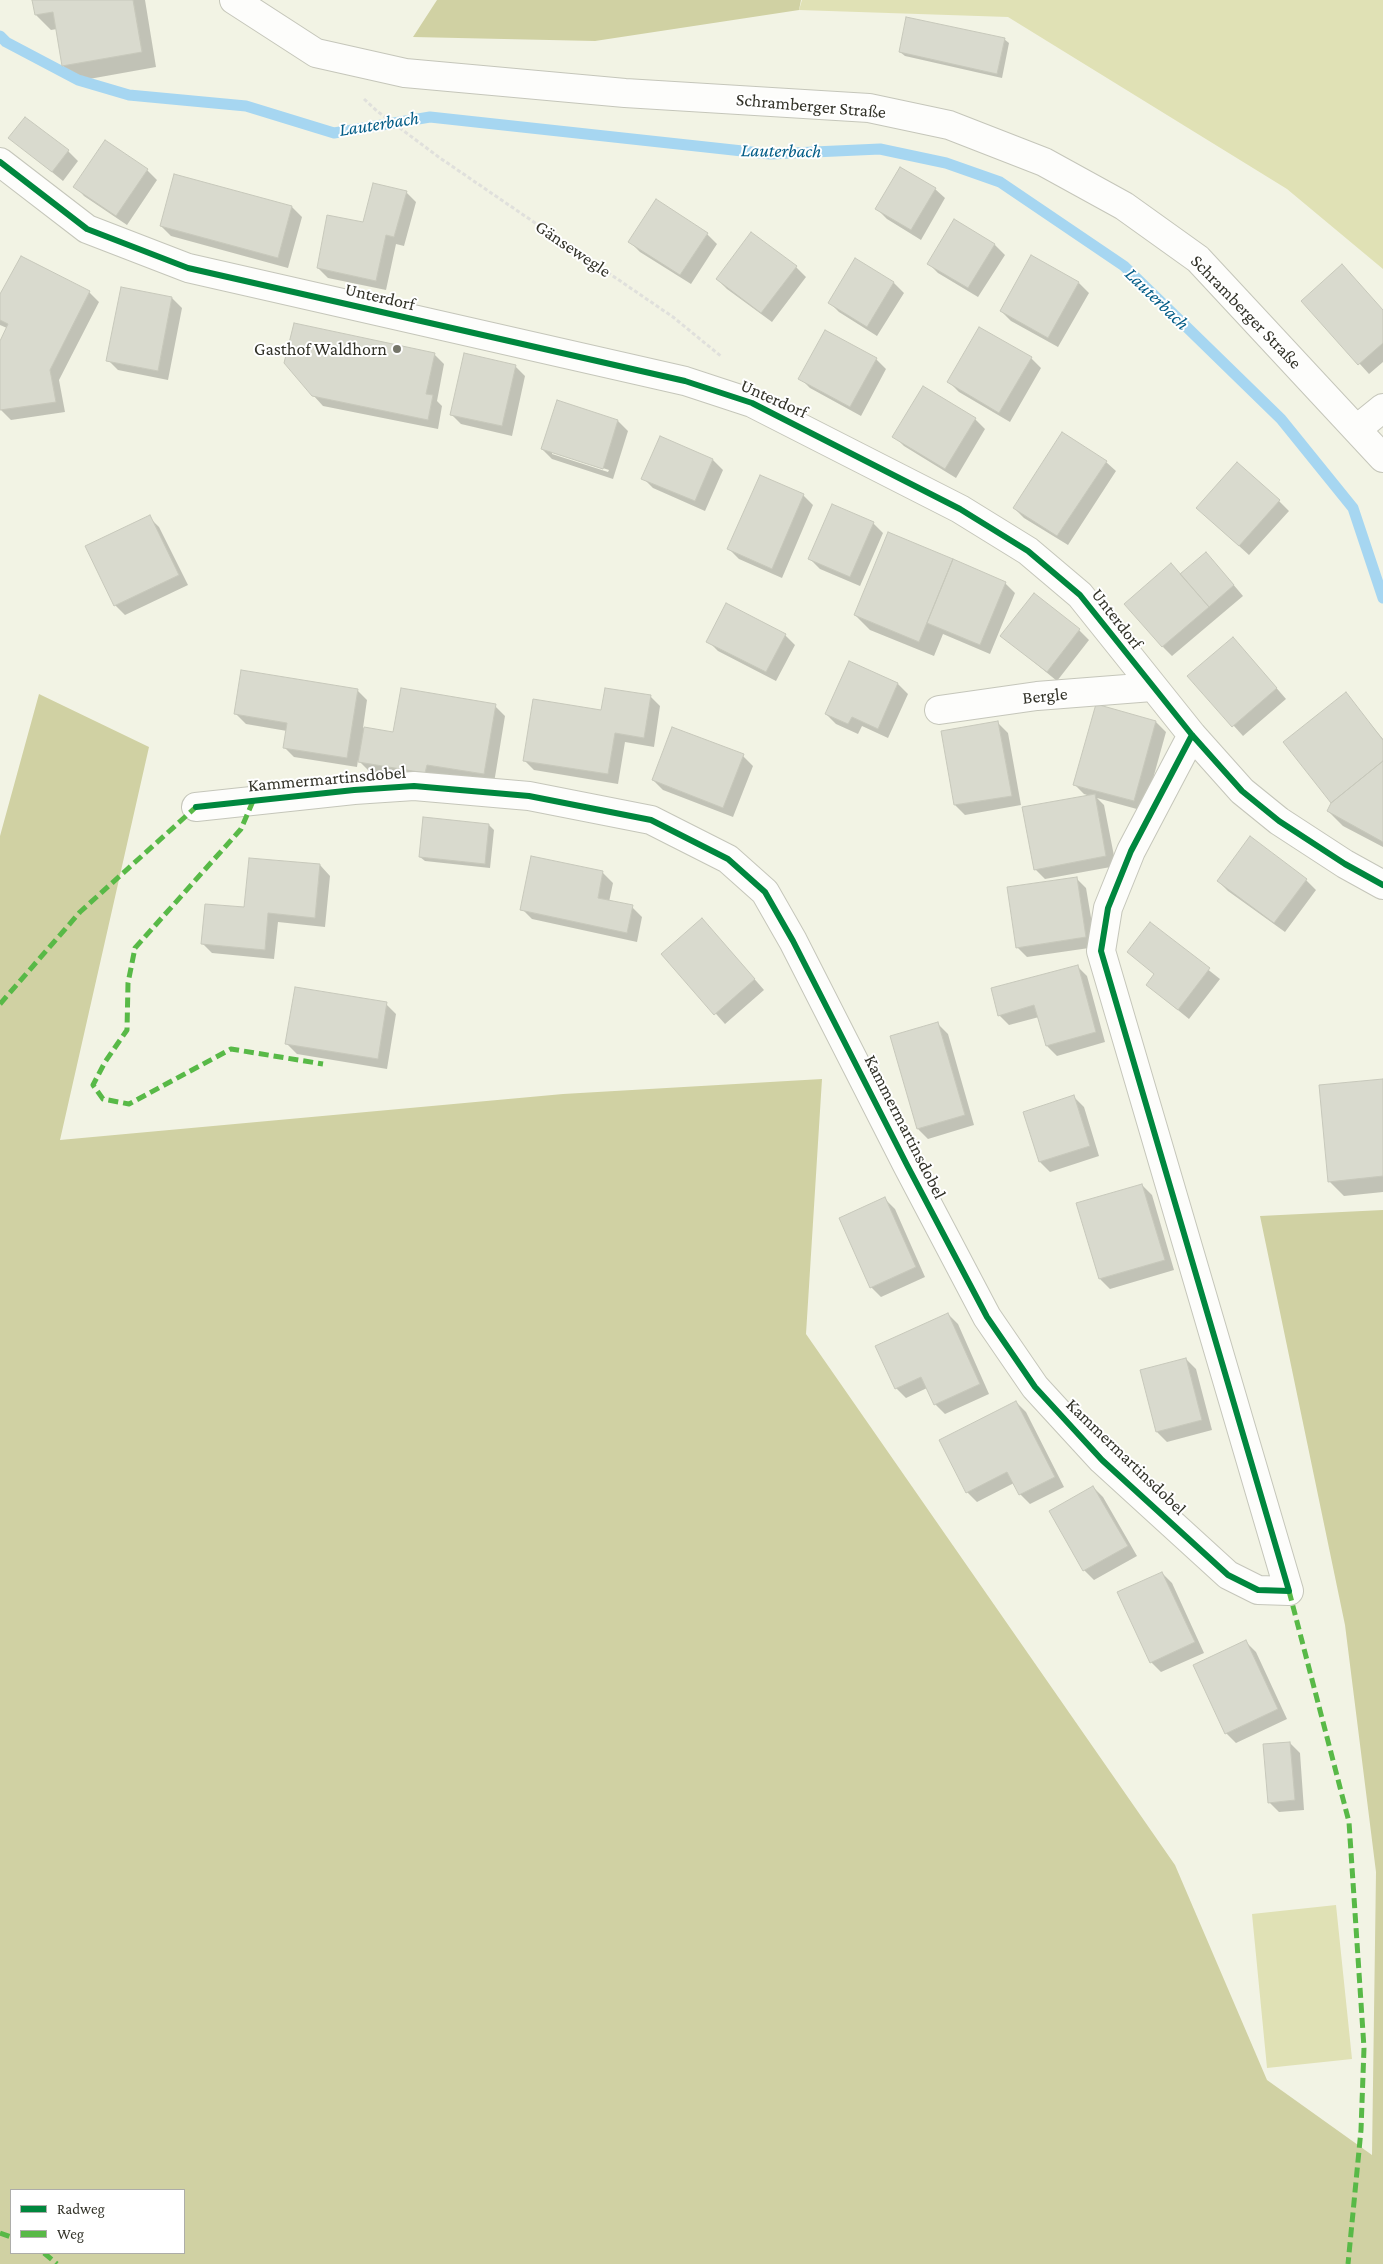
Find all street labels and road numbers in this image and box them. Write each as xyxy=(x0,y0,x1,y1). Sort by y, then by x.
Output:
street label: Schramberger Straße xyxy=(735,89,887,123)
street label: Gänsewegle xyxy=(531,216,615,282)
street label: Schramberger Straße xyxy=(1186,250,1306,374)
street label: Unterdorf xyxy=(343,278,417,316)
street label: Unterdorf xyxy=(737,375,811,423)
street label: Unterdorf xyxy=(1087,584,1147,654)
street label: Bergle xyxy=(1021,683,1069,709)
street label: Kammermartinsdobel xyxy=(247,761,407,797)
street label: Kammermartinsdobel xyxy=(859,1051,951,1203)
street label: Kammermartinsdobel xyxy=(1061,1394,1191,1520)

